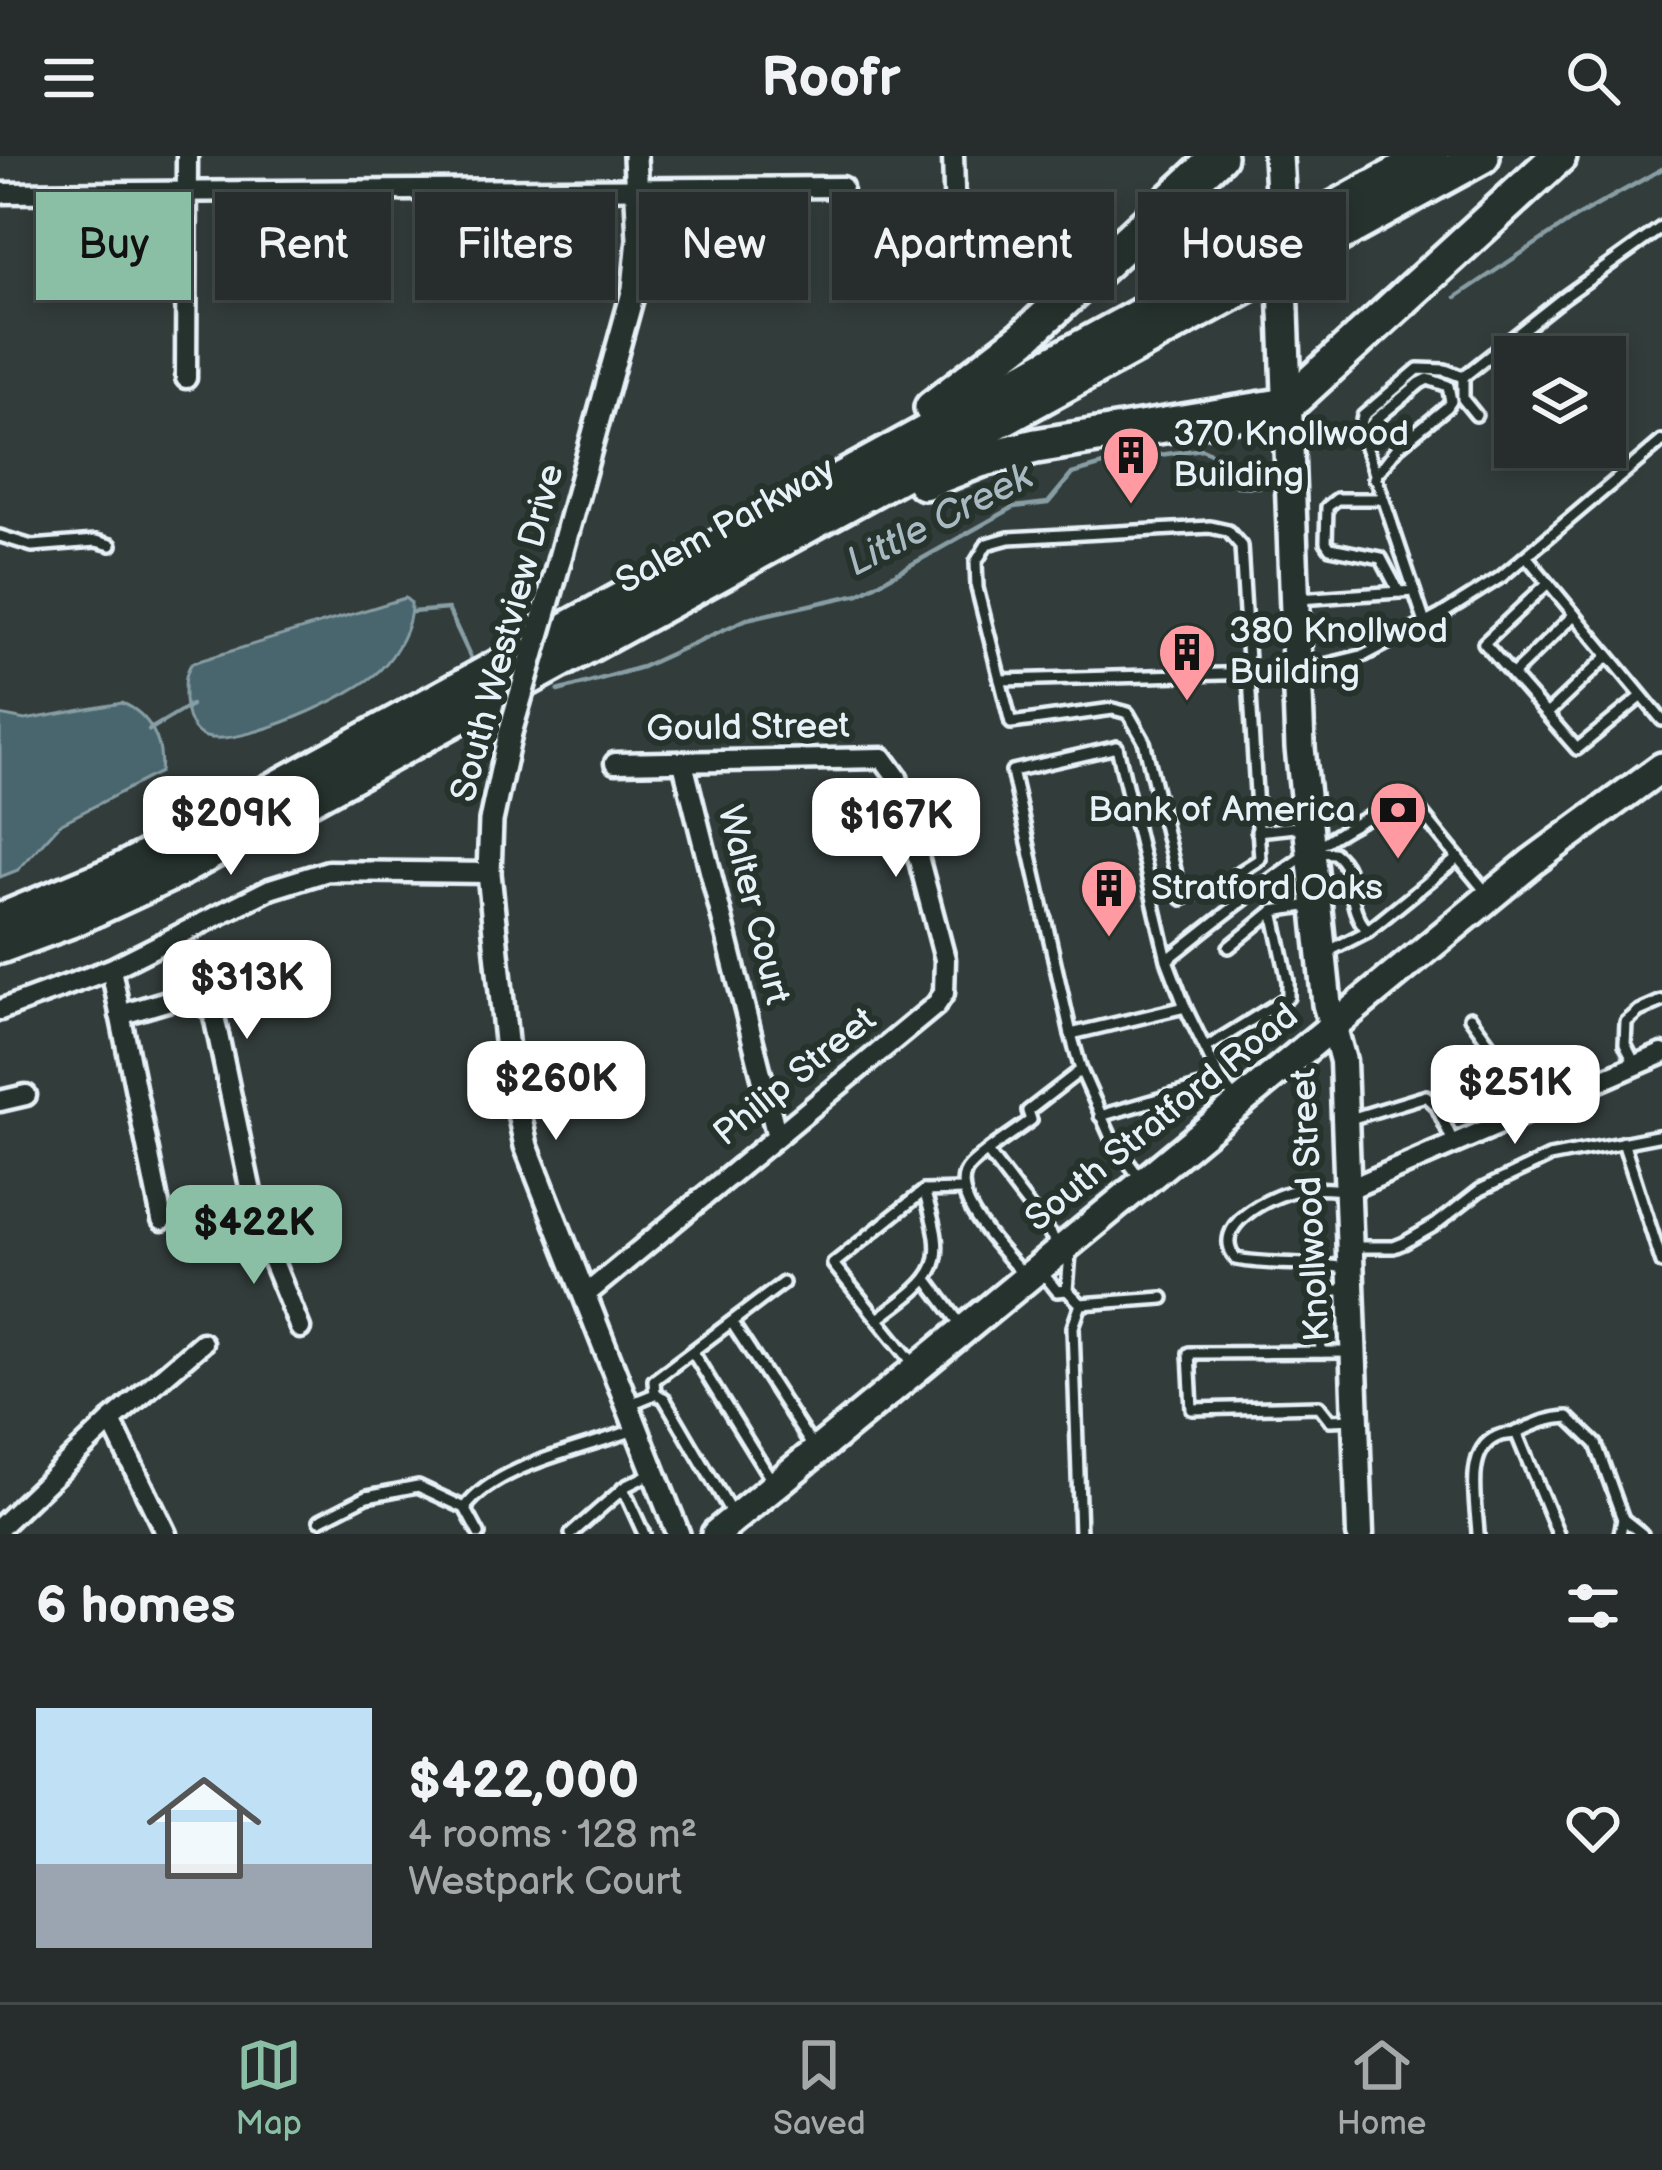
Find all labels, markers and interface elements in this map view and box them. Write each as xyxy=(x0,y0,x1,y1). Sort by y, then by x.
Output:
icon: menu xyxy=(36,45,102,111)
icon: search xyxy=(1560,45,1626,111)
text: Roofr xyxy=(761,46,901,111)
chip: Buy xyxy=(36,192,191,300)
chip: Rent xyxy=(215,192,391,300)
chip: Filters xyxy=(415,192,615,300)
chip: New xyxy=(639,192,808,300)
chip: Apartment xyxy=(832,192,1114,300)
chip: House xyxy=(1138,192,1346,300)
map controls xyxy=(1494,336,1626,468)
button: layers xyxy=(1494,336,1626,468)
place label: 370 Knollwood Building xyxy=(1173,413,1409,497)
building icon: 370 Knollwood Building xyxy=(1100,424,1162,506)
street label: Salem Parkway xyxy=(609,448,844,604)
water label: Little Creek xyxy=(839,453,1042,587)
street label: South Westview Drive xyxy=(442,459,574,807)
place label: 380 Knollwod Building xyxy=(1229,610,1448,694)
building icon: 380 Knollwod Building xyxy=(1156,621,1218,703)
street label: Gould Street xyxy=(646,705,850,751)
pin: $209K xyxy=(147,776,315,878)
pin: $167K xyxy=(812,778,980,880)
bank icon: Bank of America xyxy=(1367,779,1429,861)
place label: Bank of America xyxy=(1088,789,1356,832)
text: $209K xyxy=(170,791,292,838)
text: $167K xyxy=(839,793,953,840)
street label: Walter Court xyxy=(708,801,798,1009)
building icon: Stratford Oaks xyxy=(1078,857,1140,939)
place label: Stratford Oaks xyxy=(1151,867,1383,910)
pin: $313K xyxy=(163,940,331,1042)
text: $313K xyxy=(190,955,304,1002)
street label: South Stratford Road xyxy=(1017,995,1307,1241)
street label: Philip Street xyxy=(705,999,885,1155)
pin: $260K xyxy=(472,1041,640,1143)
pin: $251K xyxy=(1431,1045,1599,1147)
text: $260K xyxy=(494,1056,618,1103)
text: $251K xyxy=(1458,1060,1572,1107)
street label: Knollwood Street xyxy=(1282,1067,1340,1343)
pin: $422K xyxy=(170,1185,338,1287)
text: $422K xyxy=(193,1200,315,1247)
icon: filters xyxy=(1560,1573,1626,1639)
text: 6 homes xyxy=(36,1576,236,1637)
text: $422,000 xyxy=(408,1751,639,1812)
icon: home xyxy=(132,1756,276,1900)
icon: heart xyxy=(1560,1795,1626,1861)
text: 4 rooms · 128 m² xyxy=(408,1812,697,1859)
text: Westpark Court xyxy=(408,1859,682,1906)
tab: Map xyxy=(236,2032,302,2144)
tab: Saved xyxy=(773,2032,866,2144)
tab: Home xyxy=(1337,2032,1426,2144)

